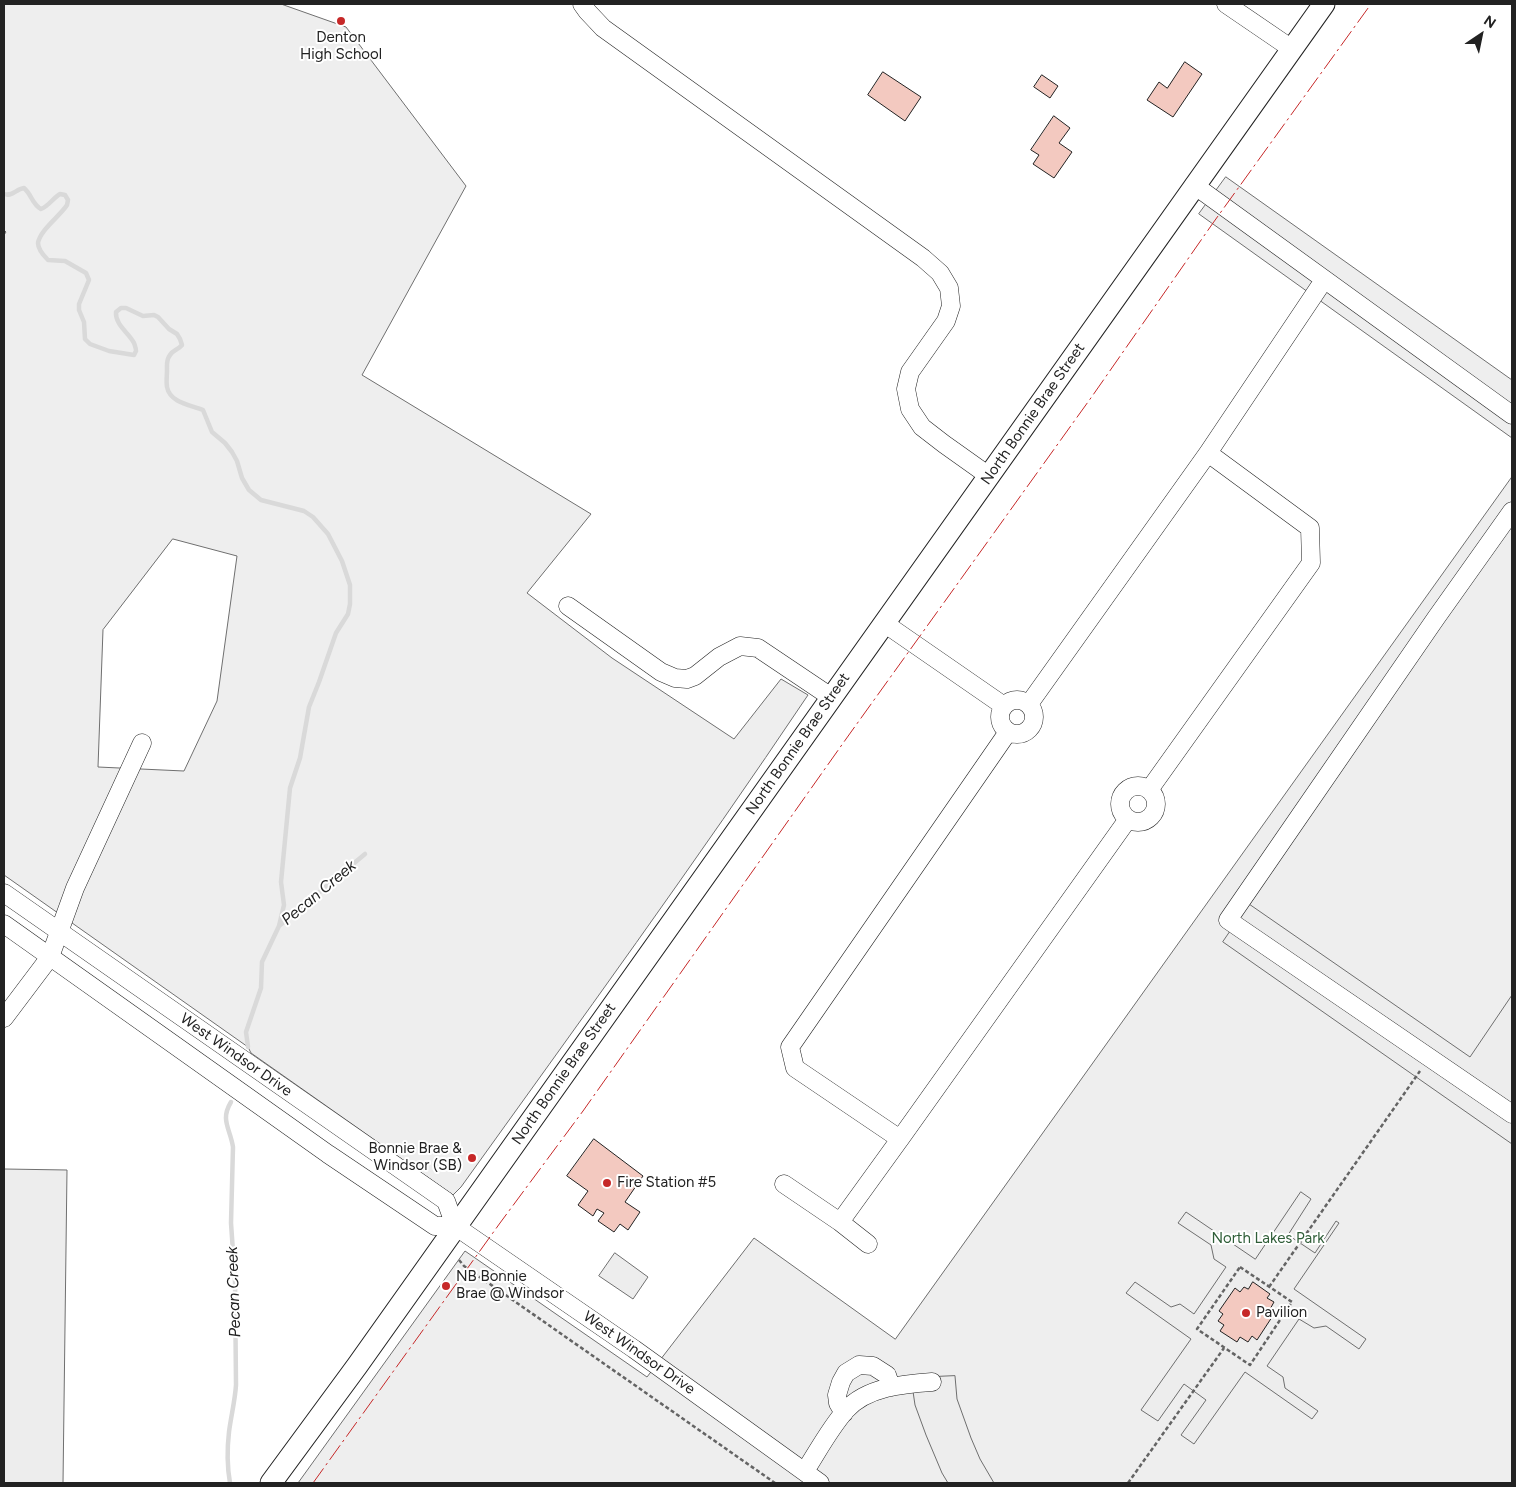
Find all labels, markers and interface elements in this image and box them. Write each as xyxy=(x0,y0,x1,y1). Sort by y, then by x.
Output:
north arrow xyxy=(1456,10,1506,60)
text: N xyxy=(1480,12,1499,32)
marker: Denton High School xyxy=(335,15,347,27)
place label: Denton High School xyxy=(300,29,382,64)
street label: North Bonnie Brae Street xyxy=(977,340,1089,488)
street label: North Bonnie Brae Street xyxy=(742,670,854,818)
water label: Pecan Creek xyxy=(278,856,360,930)
street label: North Bonnie Brae Street xyxy=(508,1000,620,1148)
street label: West Windsor Drive xyxy=(177,1010,295,1100)
place label: Bonnie Brae & Windsor (SB) xyxy=(369,1140,462,1175)
marker: Bonnie Brae & Windsor (SB) xyxy=(466,1152,478,1164)
place label: Fire Station #5 xyxy=(617,1174,716,1192)
marker: Fire Station #5 xyxy=(601,1177,613,1189)
park label: North Lakes Park xyxy=(1211,1230,1325,1248)
water label: Pecan Creek xyxy=(223,1246,245,1338)
place label: NB Bonnie Brae @ Windsor xyxy=(456,1268,564,1303)
marker: NB Bonnie Brae @ Windsor xyxy=(440,1280,452,1292)
place label: Pavilion xyxy=(1256,1304,1307,1322)
marker: Pavilion xyxy=(1240,1307,1252,1319)
street label: West Windsor Drive xyxy=(580,1308,698,1398)

